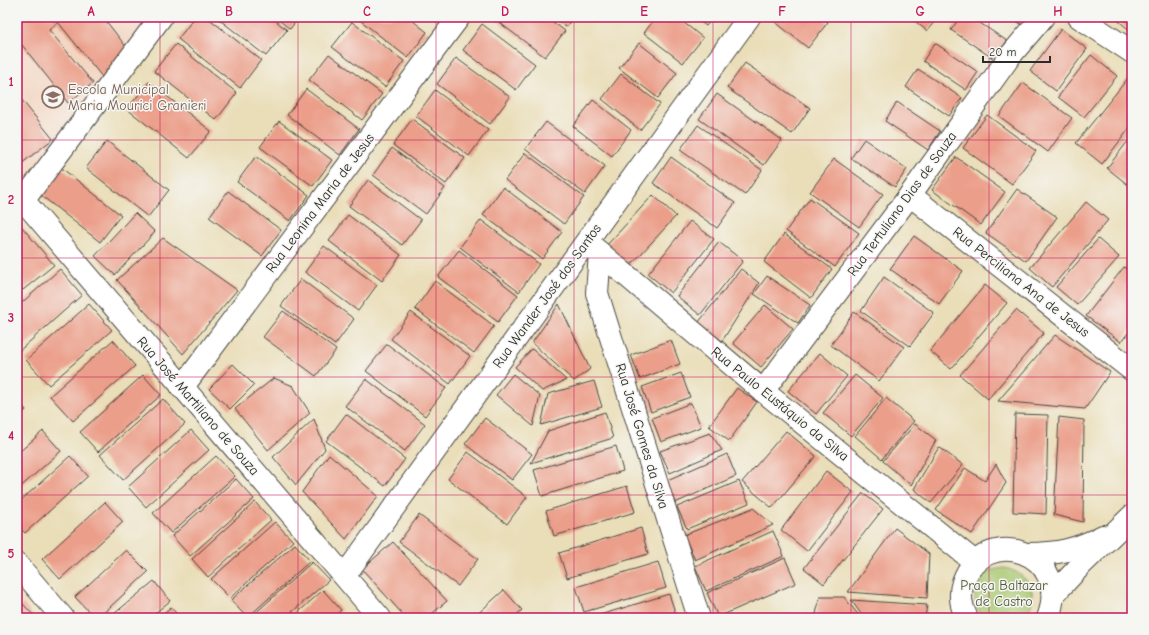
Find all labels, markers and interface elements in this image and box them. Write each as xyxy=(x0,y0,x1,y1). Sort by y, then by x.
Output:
text: A xyxy=(87,4,95,19)
text: B xyxy=(225,4,233,19)
text: C xyxy=(363,4,371,19)
text: D xyxy=(501,4,509,19)
text: E xyxy=(640,4,648,19)
text: F xyxy=(778,4,786,19)
text: G xyxy=(915,4,925,19)
text: H xyxy=(1053,4,1063,19)
scale bar xyxy=(983,38,1050,64)
text: 20 m xyxy=(989,45,1017,59)
text: 1 xyxy=(8,74,14,89)
place label: Escola Municipal Maria Mourici Granieri xyxy=(68,81,206,114)
school or university icon: Escola Municipal Maria Mourici Granieri xyxy=(40,84,66,110)
street label: Rua Tertuliano Dias de Souza xyxy=(844,128,960,280)
street label: Rua Leonina Maria de Jesus xyxy=(262,130,378,276)
text: 2 xyxy=(8,192,14,207)
street label: Rua Wander José dos Santos xyxy=(489,220,605,371)
street label: Rua Perciliana Ana de Jesus xyxy=(949,223,1093,341)
text: 3 xyxy=(8,310,14,325)
street label: Rua José Martiliano de Souza xyxy=(133,333,263,479)
street label: Rua Paulo Eustáquio da Silva xyxy=(708,343,852,465)
street label: Rua José Gomes da Silva xyxy=(612,361,672,511)
text: 4 xyxy=(8,428,14,443)
text: 5 xyxy=(8,546,15,561)
park label: Praça Baltazar de Castro xyxy=(960,577,1048,610)

